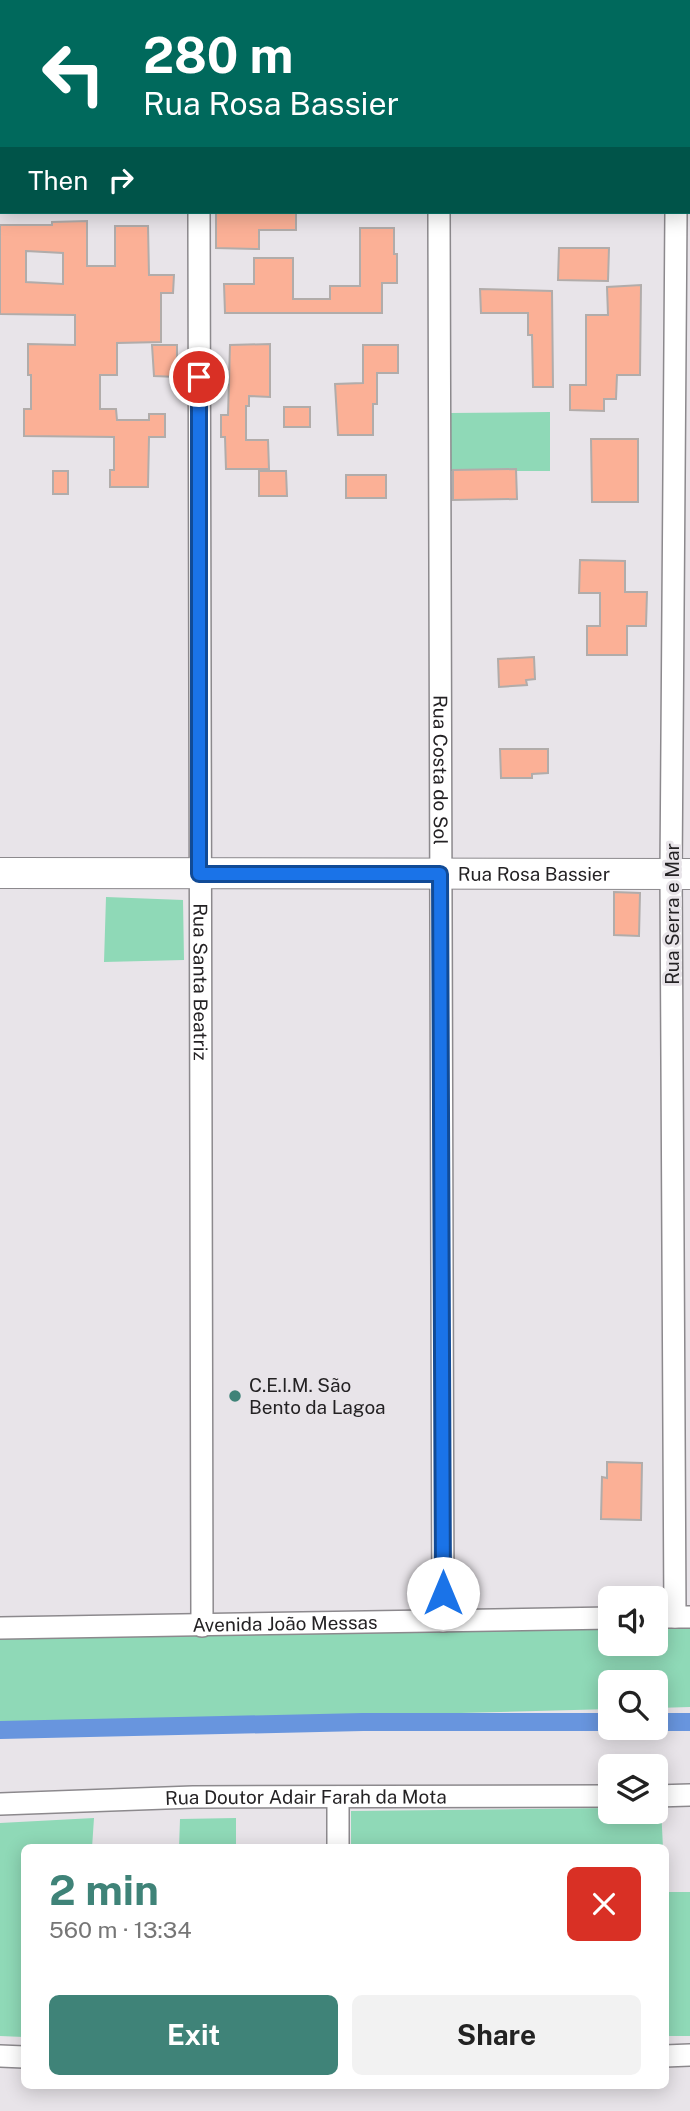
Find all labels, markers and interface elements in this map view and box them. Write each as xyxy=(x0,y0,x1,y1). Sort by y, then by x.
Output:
text: 280 m xyxy=(143,26,293,84)
icon: left xyxy=(28,28,119,119)
text: Rua Rosa Bassier xyxy=(143,85,399,122)
icon: right xyxy=(102,161,140,199)
text: Then xyxy=(28,165,88,196)
pin xyxy=(169,347,229,407)
icon: arrive xyxy=(180,358,218,396)
street label: Rua Costa do Sol xyxy=(429,695,452,845)
street label: Rua Serra e Mar xyxy=(661,843,683,985)
street label: Rua Rosa Bassier xyxy=(458,863,610,885)
street label: Rua Santa Beatriz xyxy=(189,903,212,1061)
place label: C.E.I.M. São Bento da Lagoa xyxy=(249,1374,386,1418)
marker: C.E.I.M. São Bento da Lagoa xyxy=(227,1388,243,1404)
position arrow xyxy=(406,1556,480,1630)
map controls xyxy=(598,1586,668,1824)
button: sound xyxy=(598,1586,668,1656)
street label: Avenida João Messas xyxy=(192,1611,378,1636)
button: search xyxy=(598,1670,668,1740)
button: layers xyxy=(598,1754,668,1824)
street label: Rua Doutor Adair Farah da Mota xyxy=(165,1785,447,1809)
text: 2 min xyxy=(49,1865,159,1914)
button: close xyxy=(567,1867,641,1941)
text: 560 m · 13:34 xyxy=(49,1916,192,1943)
button: Exit xyxy=(49,1995,338,2075)
button: Share xyxy=(352,1995,641,2075)

